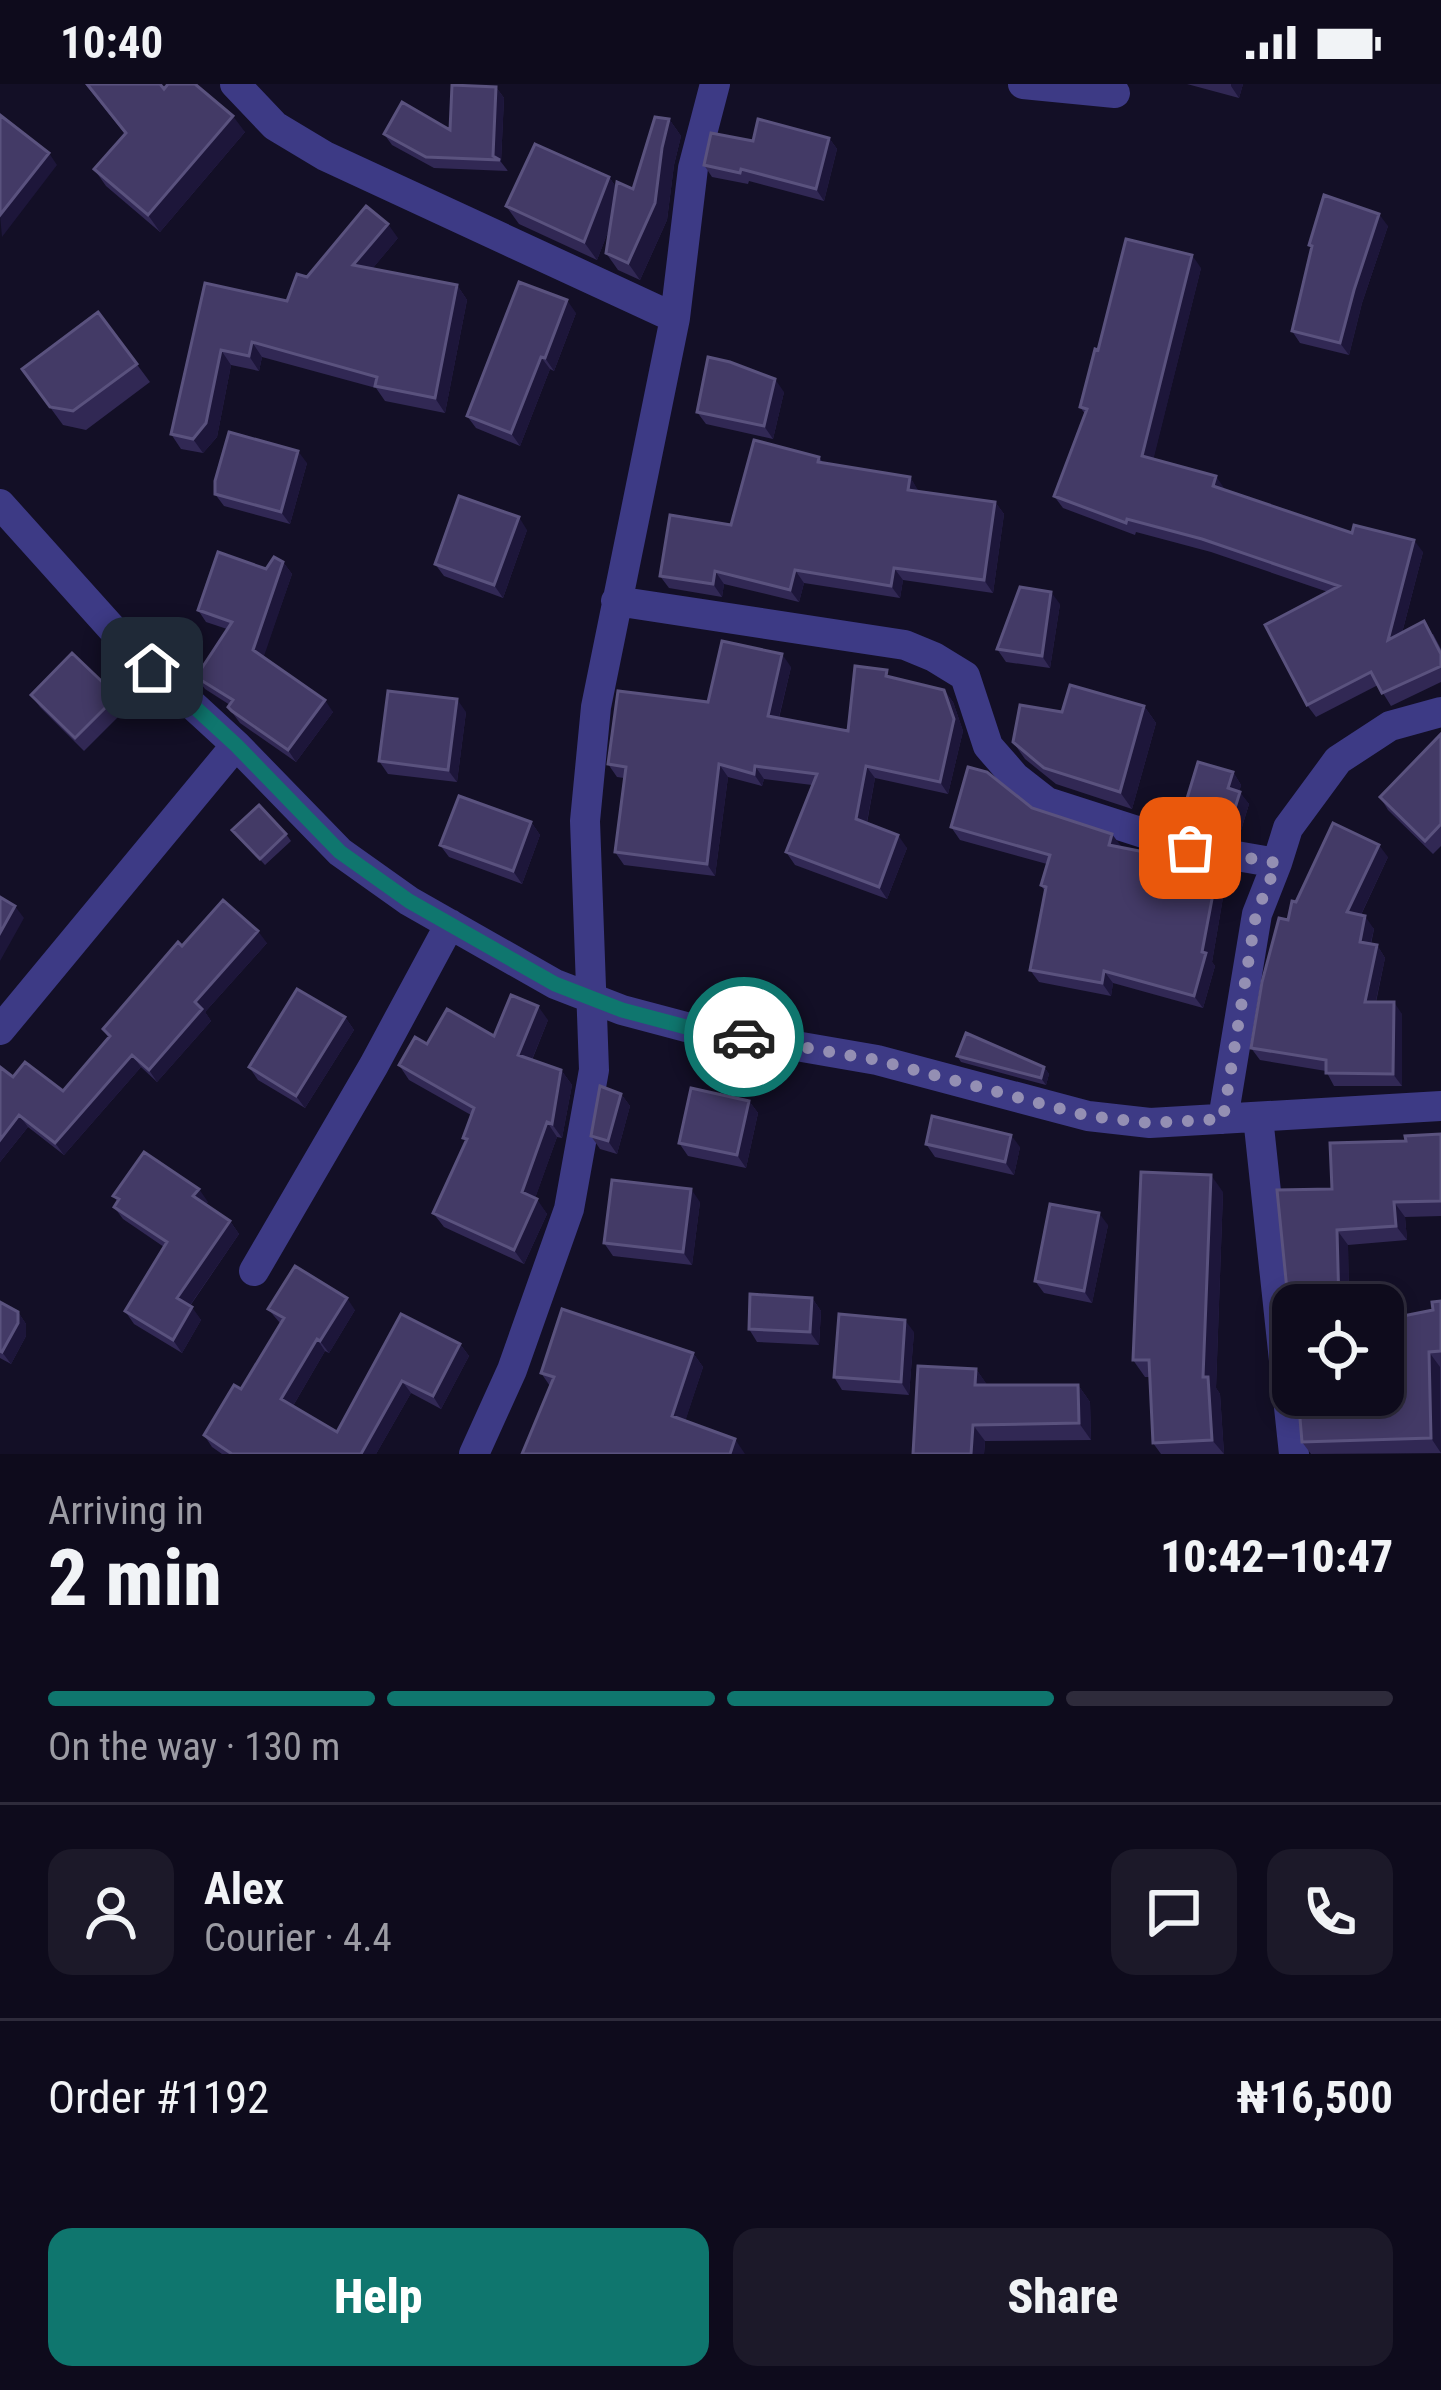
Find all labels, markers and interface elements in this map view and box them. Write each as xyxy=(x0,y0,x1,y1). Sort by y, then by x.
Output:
text: 10:40 xyxy=(60,16,163,69)
pin xyxy=(101,617,203,719)
icon: home xyxy=(119,635,185,701)
pin xyxy=(1139,797,1241,899)
icon: bag xyxy=(1157,815,1223,881)
courier xyxy=(684,977,804,1097)
icon: car xyxy=(711,1004,777,1070)
map controls xyxy=(1272,1284,1404,1416)
button: locate xyxy=(1272,1284,1404,1416)
text: Arriving in xyxy=(48,1488,204,1534)
text: 10:42–10:47 xyxy=(1160,1530,1393,1583)
text: 2 min xyxy=(48,1533,222,1624)
text: On the way · 130 m xyxy=(48,1724,340,1770)
button: person xyxy=(48,1849,174,1975)
button: chat xyxy=(1111,1849,1237,1975)
button: phone xyxy=(1267,1849,1393,1975)
text: Alex xyxy=(204,1862,284,1915)
text: Courier · 4.4 xyxy=(204,1915,392,1961)
text: Order #1192 xyxy=(48,2071,269,2124)
text: ₦16,500 xyxy=(1236,2071,1393,2124)
button: Help xyxy=(48,2228,709,2366)
button: Share xyxy=(733,2228,1393,2366)

